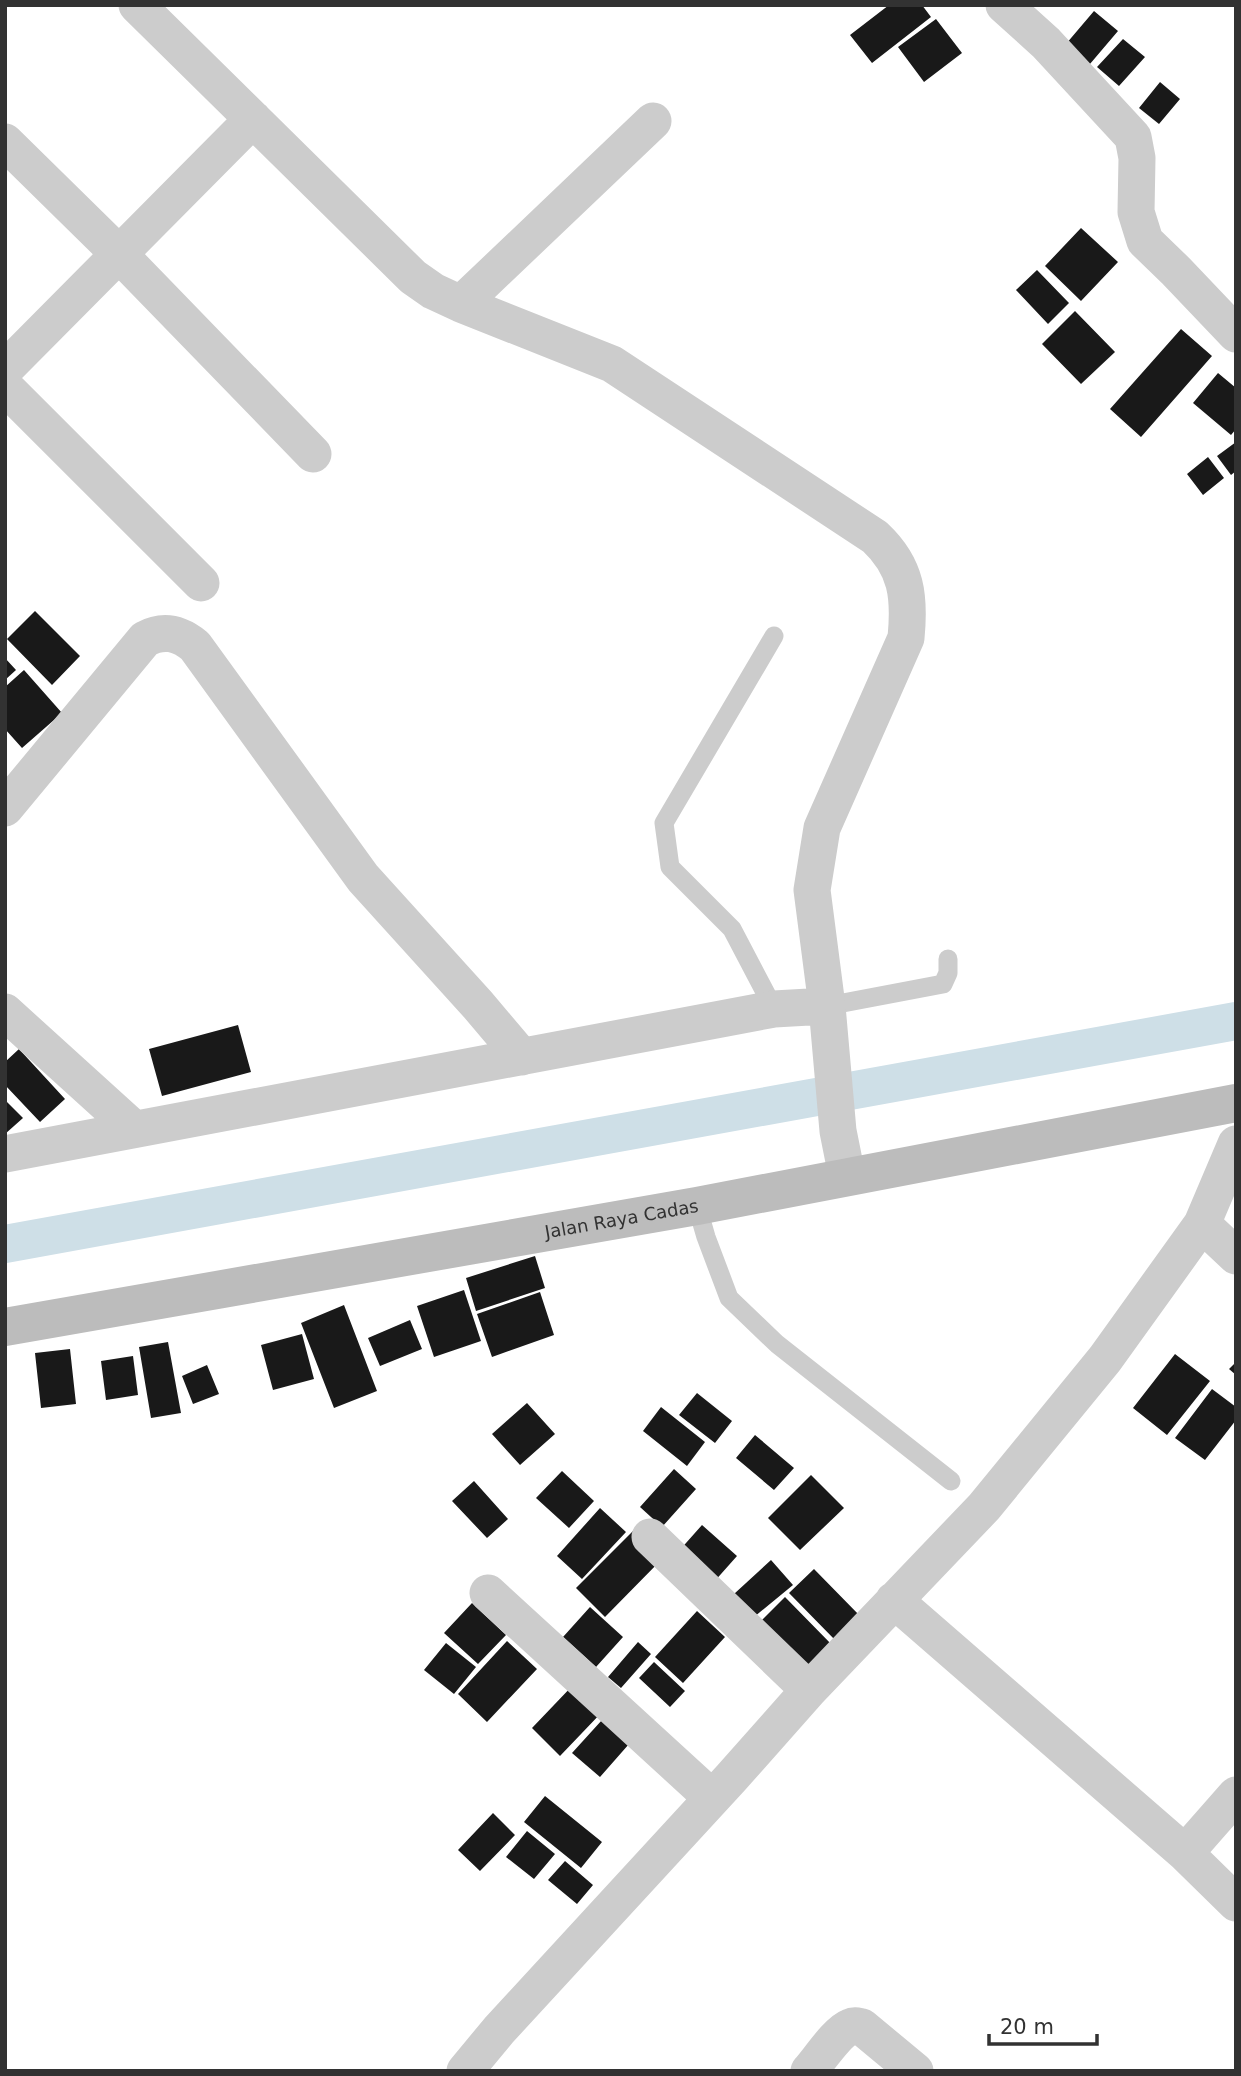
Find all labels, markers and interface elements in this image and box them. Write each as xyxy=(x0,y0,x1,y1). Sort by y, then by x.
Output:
street label: Jalan Raya Cadas xyxy=(542,1195,700,1243)
scale bar xyxy=(989,2002,1098,2046)
text: 20 m xyxy=(1000,2015,1054,2039)

